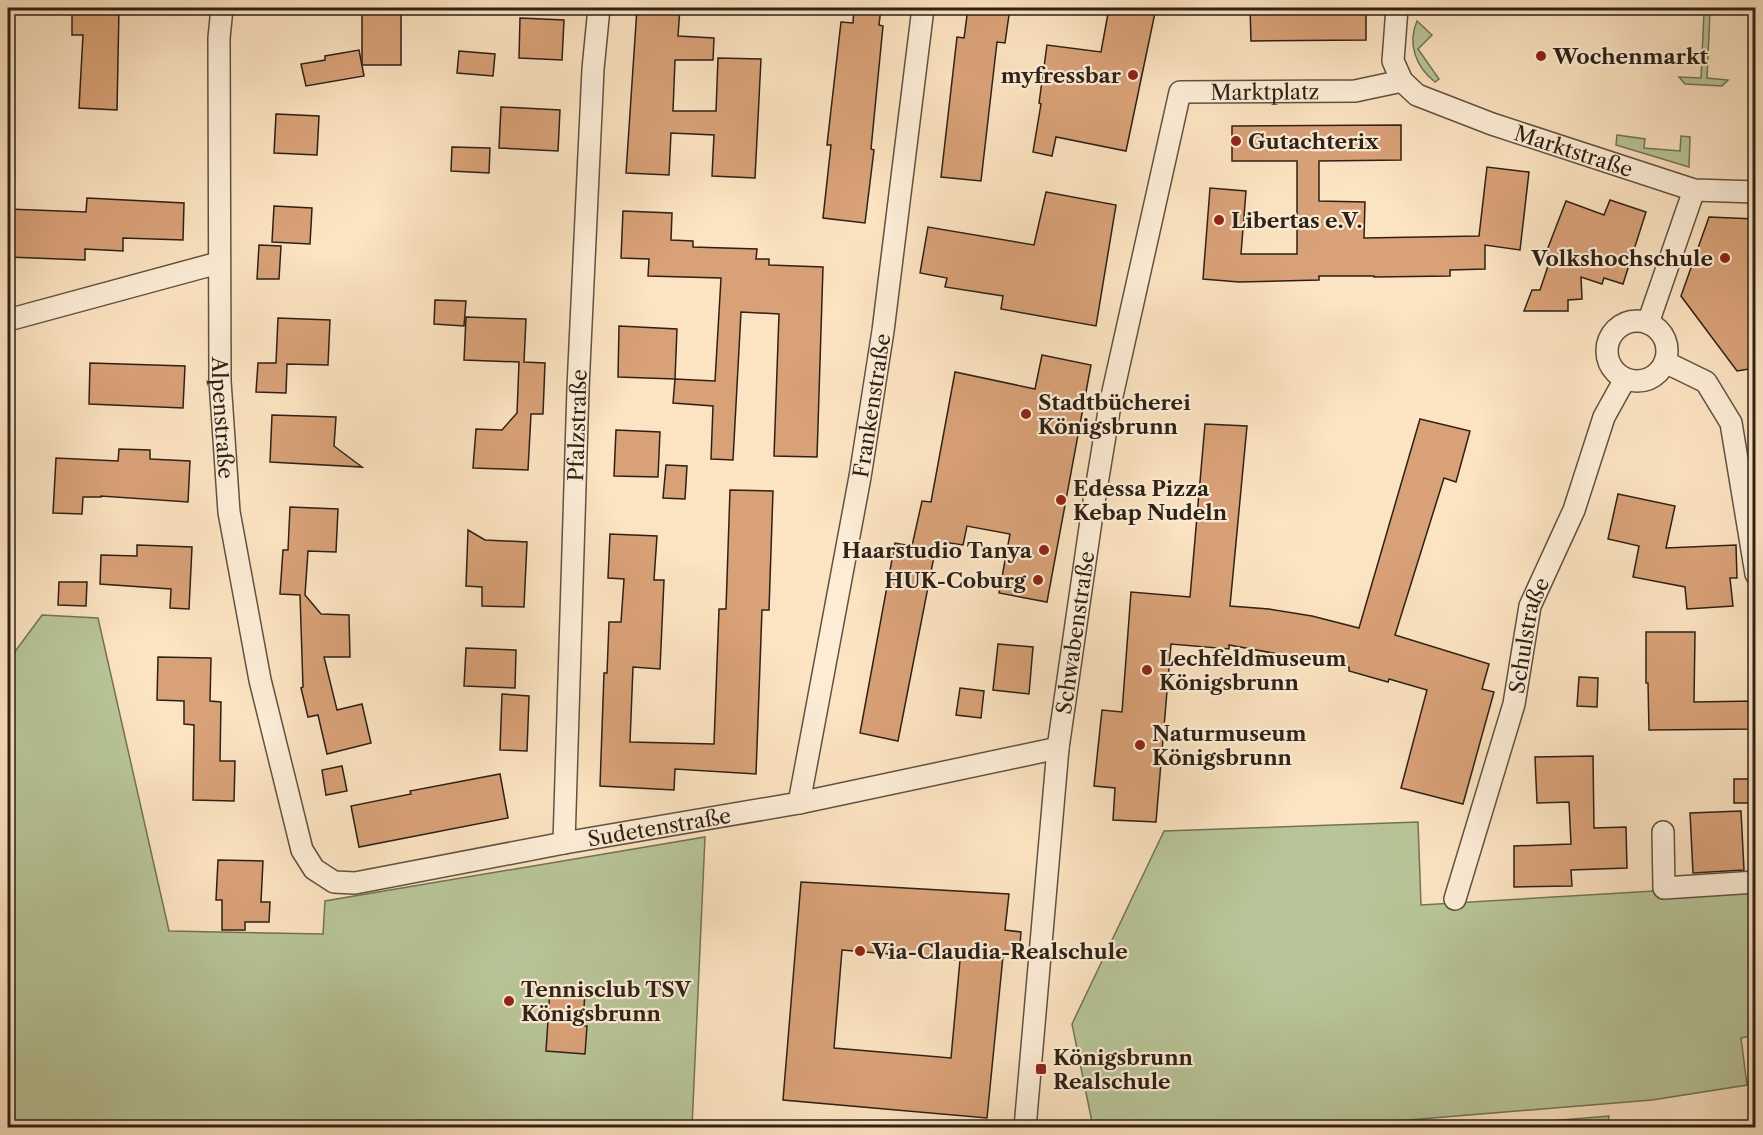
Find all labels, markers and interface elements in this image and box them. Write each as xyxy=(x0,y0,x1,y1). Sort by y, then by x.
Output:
place label: Wochenmarkt xyxy=(1552,44,1708,69)
marker: Wochenmarkt xyxy=(1534,49,1548,63)
place label: myfressbar xyxy=(1001,63,1122,88)
marker: myfressbar xyxy=(1126,68,1140,82)
street label: Marktplatz xyxy=(1210,79,1319,104)
street label: Marktstraße xyxy=(1511,120,1636,182)
place label: Gutachterix xyxy=(1248,129,1379,154)
marker: Gutachterix xyxy=(1229,134,1243,148)
place label: Libertas e.V. xyxy=(1231,208,1362,233)
marker: Libertas e.V. xyxy=(1212,213,1226,227)
place label: Volkshochschule xyxy=(1530,246,1713,271)
marker: Volkshochschule xyxy=(1718,251,1732,265)
street label: Frankenstraße xyxy=(848,332,895,479)
street label: Alpenstraße xyxy=(207,356,239,480)
street label: Pfalzstraße xyxy=(563,369,591,482)
place label: Stadtbücherei Königsbrunn xyxy=(1038,390,1191,439)
marker: Stadtbücherei Königsbrunn xyxy=(1019,407,1033,421)
place label: Edessa Pizza Kebap Nudeln xyxy=(1073,476,1228,525)
marker: Edessa Pizza Kebap Nudeln xyxy=(1054,493,1068,507)
place label: Haarstudio Tanya xyxy=(842,538,1033,563)
marker: Haarstudio Tanya xyxy=(1037,543,1051,557)
street label: Schwabenstraße xyxy=(1051,550,1099,716)
place label: HUK-Coburg xyxy=(884,568,1027,593)
marker: HUK-Coburg xyxy=(1031,573,1045,587)
street label: Schulstraße xyxy=(1503,573,1554,695)
place label: Lechfeldmuseum Königsbrunn xyxy=(1159,646,1346,695)
marker: Lechfeldmuseum Königsbrunn xyxy=(1140,663,1154,677)
place label: Naturmuseum Königsbrunn xyxy=(1152,721,1306,770)
marker: Naturmuseum Königsbrunn xyxy=(1133,738,1147,752)
street label: Sudetenstraße xyxy=(585,802,733,851)
place label: Via-Claudia-Realschule xyxy=(871,939,1128,964)
marker: Via-Claudia-Realschule xyxy=(853,944,867,958)
place label: Tennisclub TSV Königsbrunn xyxy=(521,977,692,1026)
marker: Tennisclub TSV Königsbrunn xyxy=(502,994,516,1008)
place label: Königsbrunn Realschule xyxy=(1053,1045,1194,1094)
marker: Königsbrunn Realschule xyxy=(1034,1062,1048,1076)

